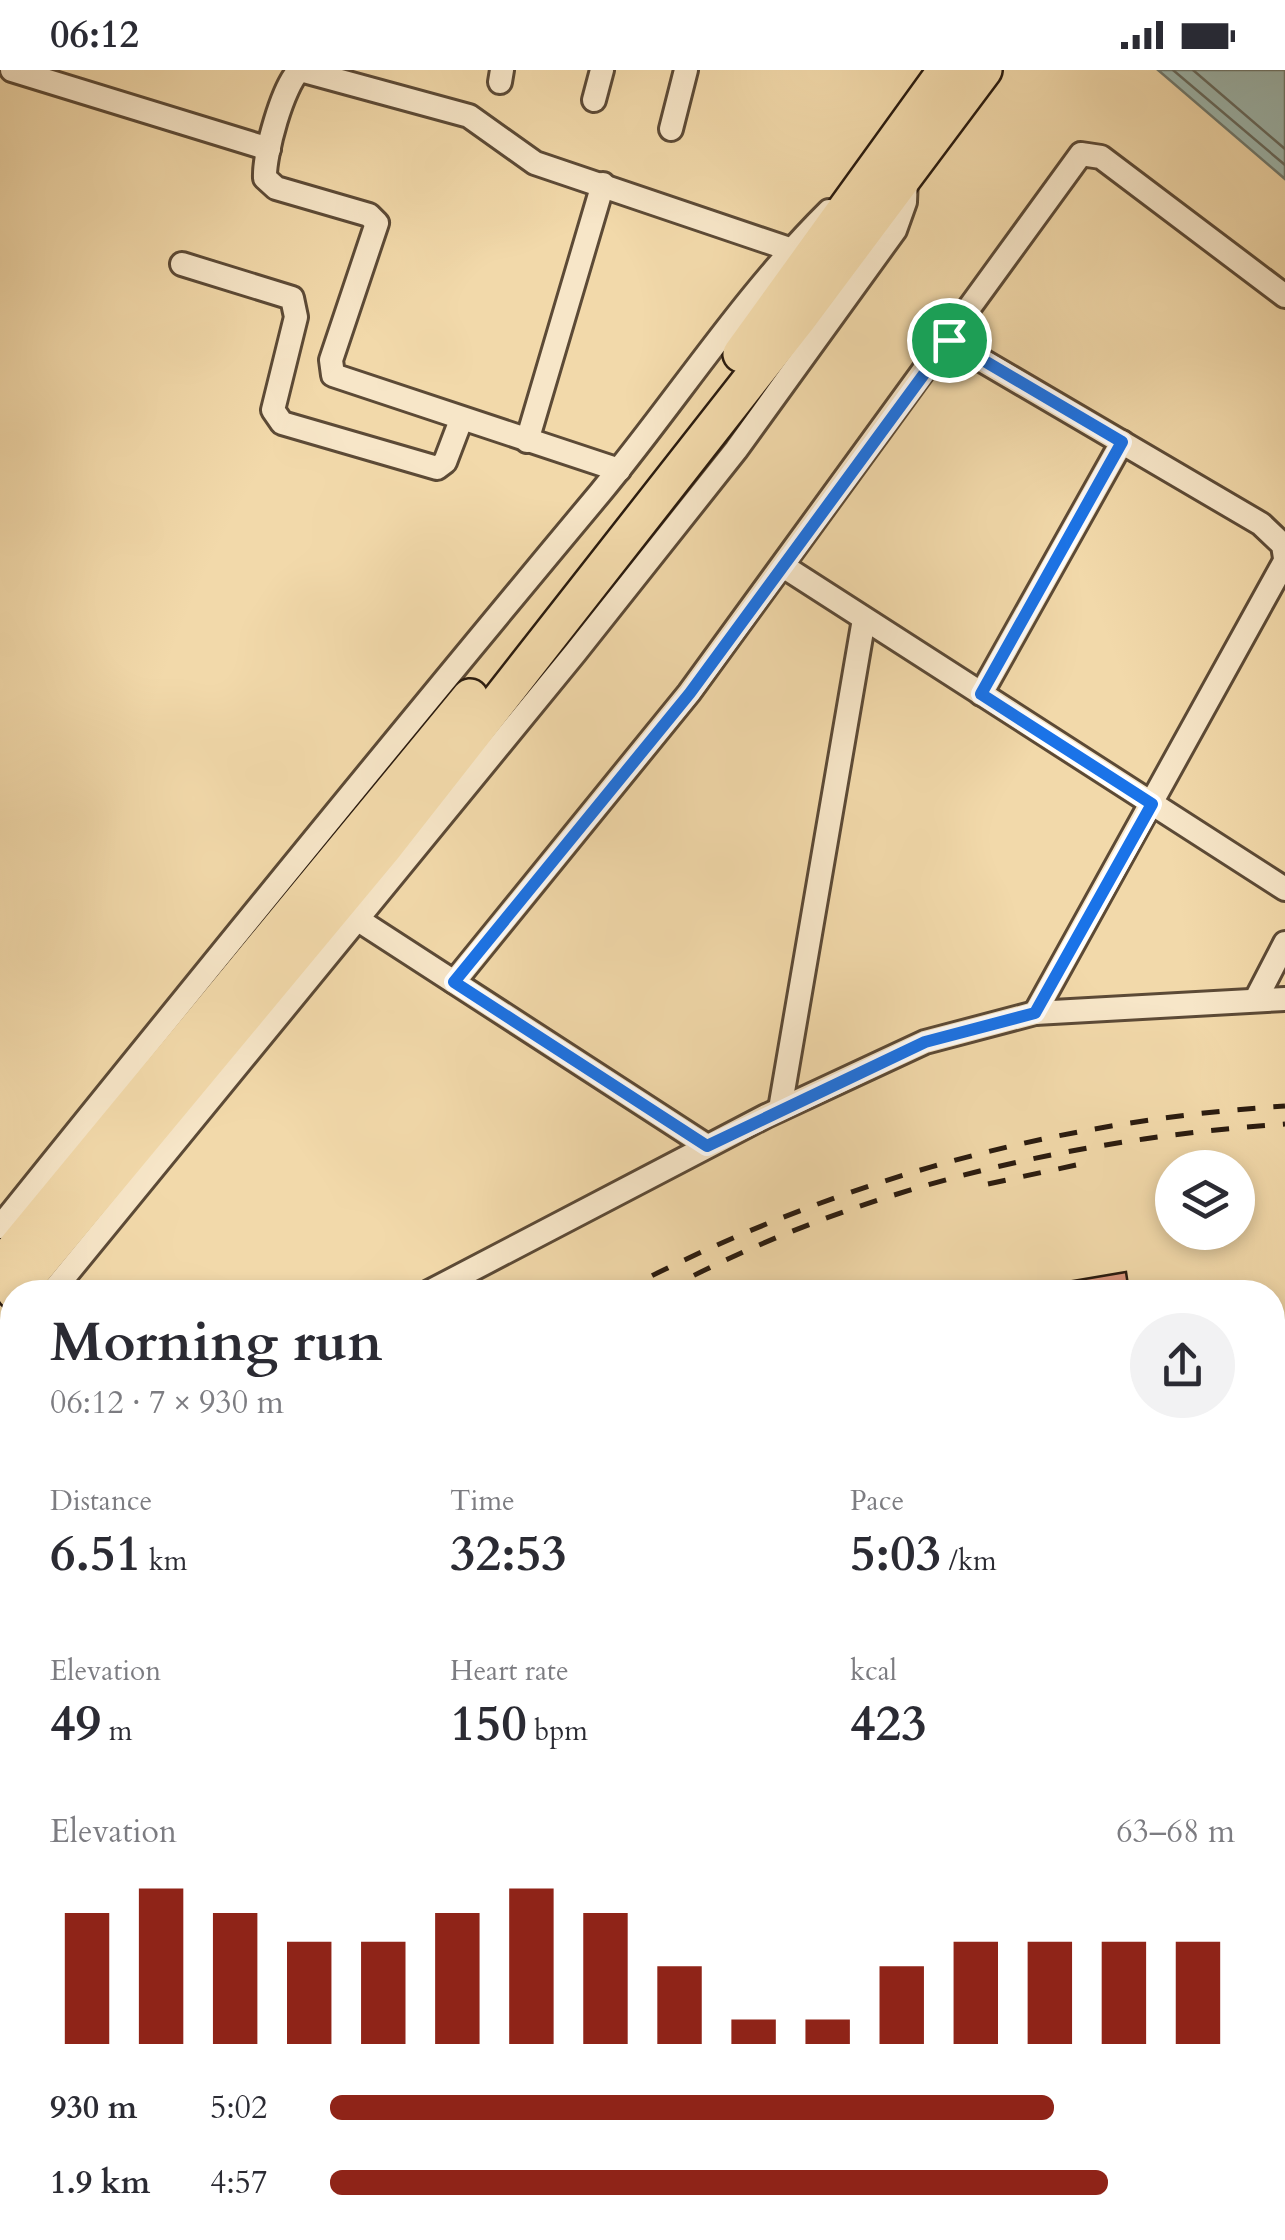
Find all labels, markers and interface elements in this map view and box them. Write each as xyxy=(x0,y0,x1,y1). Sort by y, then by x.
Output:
text: 06:12 xyxy=(50,9,139,61)
pin xyxy=(907,298,992,383)
icon: arrive xyxy=(922,313,977,368)
map controls xyxy=(1155,1150,1255,1250)
button: layers xyxy=(1155,1150,1255,1250)
text: Morning run xyxy=(50,1306,383,1380)
button: share xyxy=(1130,1313,1235,1418)
text: 06:12 · 7 × 930 m xyxy=(50,1381,284,1425)
text: Distance xyxy=(50,1482,152,1520)
text: Time xyxy=(450,1482,515,1520)
text: Pace xyxy=(850,1482,904,1520)
text: 6.51 xyxy=(50,1520,141,1588)
text: 32:53 xyxy=(450,1520,567,1588)
text: 5:03 xyxy=(850,1520,941,1588)
text: km xyxy=(141,1542,188,1580)
text: /km xyxy=(941,1542,997,1580)
text: Elevation xyxy=(50,1652,161,1690)
text: Heart rate xyxy=(450,1652,569,1690)
text: kcal xyxy=(850,1652,897,1690)
text: 49 xyxy=(50,1690,101,1758)
text: 150 xyxy=(450,1690,527,1758)
text: 423 xyxy=(850,1690,927,1758)
text: m xyxy=(101,1712,132,1750)
text: bpm xyxy=(527,1712,588,1750)
text: Elevation xyxy=(50,1810,177,1854)
text: 63–68 m xyxy=(1116,1810,1235,1854)
text: 930 m xyxy=(50,2086,137,2130)
text: 5:02 xyxy=(210,2086,267,2130)
text: 1.9 km xyxy=(50,2161,150,2205)
text: 4:57 xyxy=(210,2161,267,2205)

